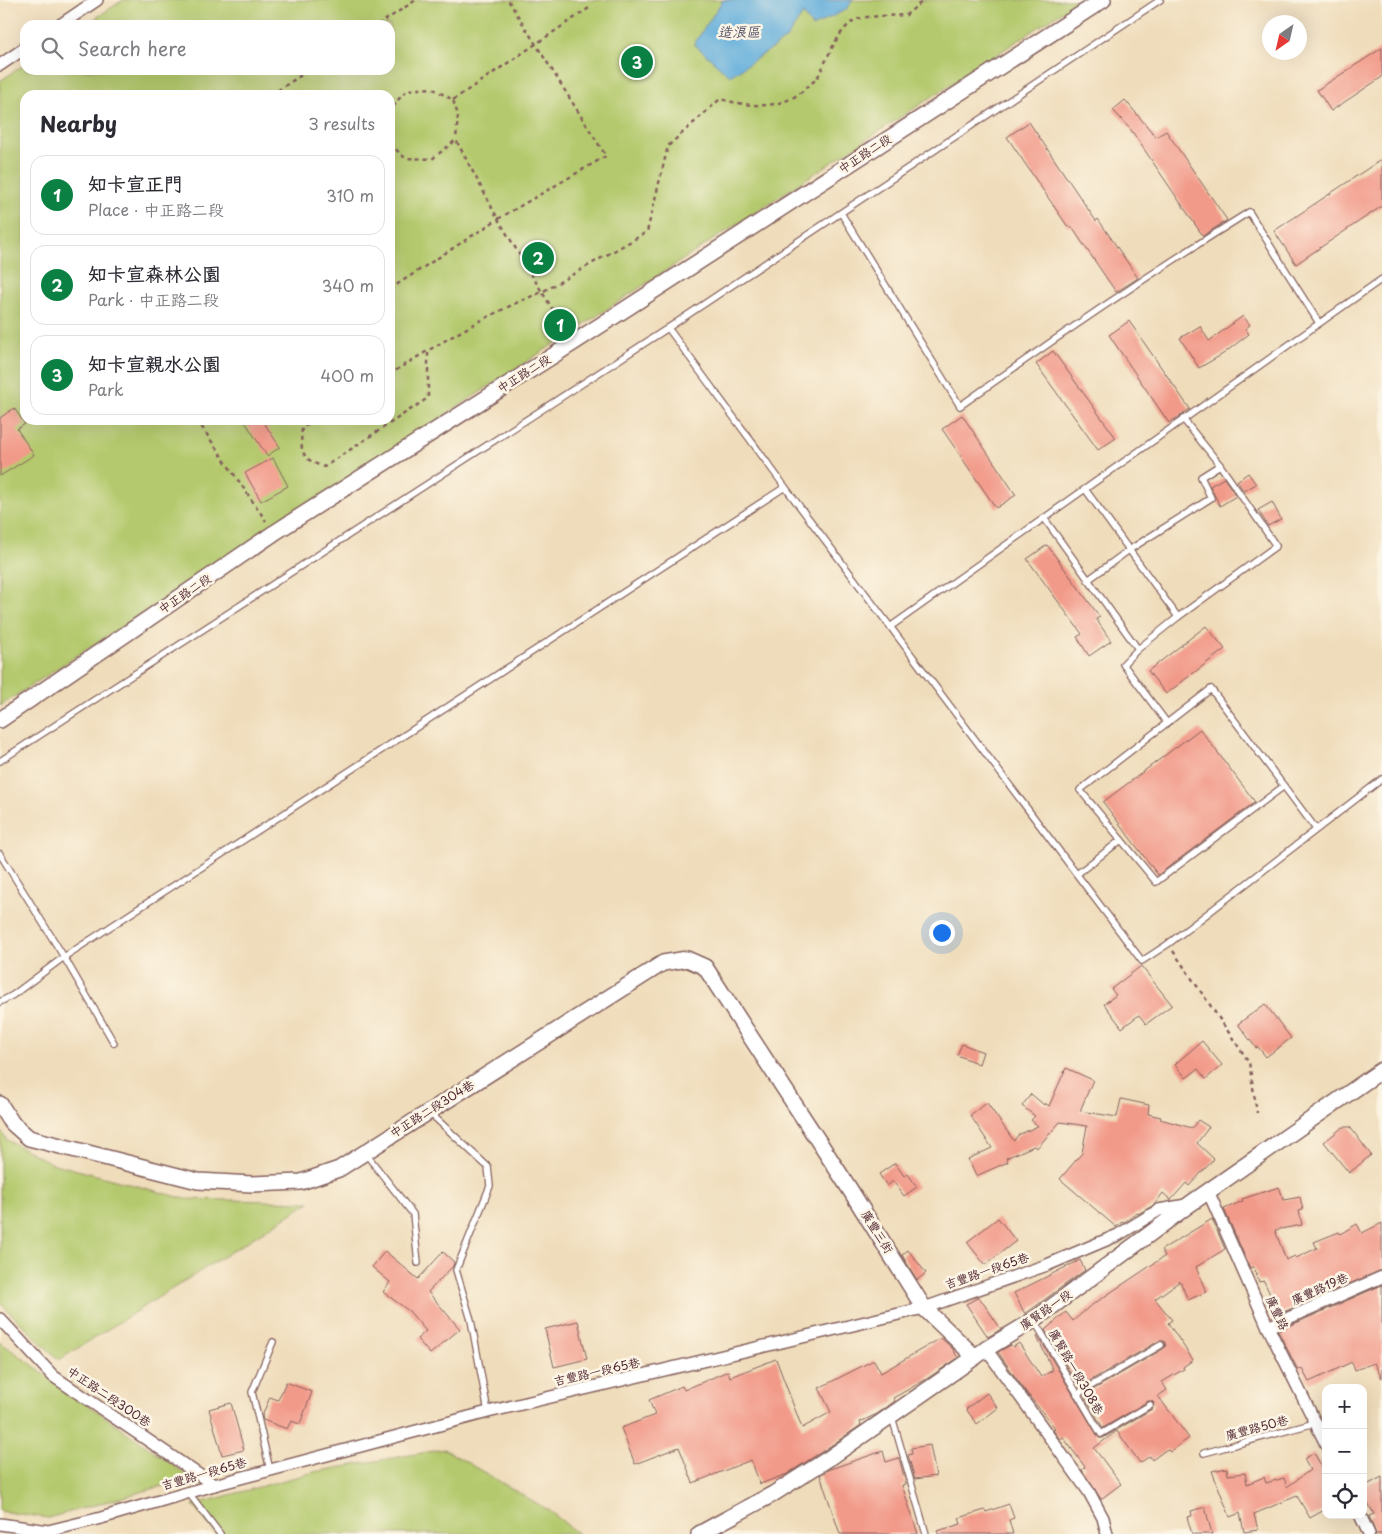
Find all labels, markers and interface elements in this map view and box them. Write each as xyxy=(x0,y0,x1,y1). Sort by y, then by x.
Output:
north arrow xyxy=(1262,15,1307,60)
search box xyxy=(20,20,395,75)
water label: 造浪區 xyxy=(718,21,761,42)
icon: search xyxy=(38,34,66,62)
text: Search here xyxy=(78,34,187,62)
pin: 3 xyxy=(621,43,653,81)
text: Nearby xyxy=(40,107,117,139)
text: 3 results xyxy=(308,111,375,135)
street label: 中正路二段 xyxy=(834,129,895,177)
text: 知卡宣正門 xyxy=(88,169,183,197)
text: 1 xyxy=(53,183,61,207)
text: 310 m xyxy=(326,183,374,207)
text: Place · 中正路二段 xyxy=(88,197,224,221)
pin: 2 xyxy=(522,239,554,277)
text: 知卡宣森林公園 xyxy=(88,259,221,287)
text: 2 xyxy=(51,273,63,297)
text: 340 m xyxy=(322,273,374,297)
text: Park · 中正路二段 xyxy=(88,287,219,311)
pin: 1 xyxy=(544,306,576,344)
text: 知卡宣親水公園 xyxy=(88,349,221,377)
street label: 中正路二段 xyxy=(493,350,554,397)
text: 3 xyxy=(52,363,62,387)
text: 400 m xyxy=(321,363,374,387)
text: Park xyxy=(88,377,124,401)
street label: 中正路二段 xyxy=(155,569,214,617)
your location xyxy=(929,920,955,946)
street label: 中正路二段304巷 xyxy=(386,1075,477,1141)
street label: 廣豐三街 xyxy=(857,1206,898,1257)
street label: 吉豐路一段65巷 xyxy=(942,1247,1031,1293)
street label: 廣豐路19巷 xyxy=(1288,1268,1351,1309)
street label: 廣賢路一段 xyxy=(1016,1285,1075,1334)
street label: 廣豐路 xyxy=(1262,1292,1294,1333)
street label: 廣賢路一段308巷 xyxy=(1045,1325,1109,1418)
street label: 吉豐路一段65巷 xyxy=(552,1352,642,1390)
street label: 中正路二段300巷 xyxy=(64,1361,155,1431)
map controls xyxy=(1322,1384,1367,1519)
button: + xyxy=(1322,1384,1367,1429)
street label: 廣豐路50巷 xyxy=(1223,1410,1290,1444)
button: − xyxy=(1322,1429,1367,1474)
street label: 吉豐路一段65巷 xyxy=(159,1452,248,1494)
button: locate xyxy=(1322,1474,1367,1519)

